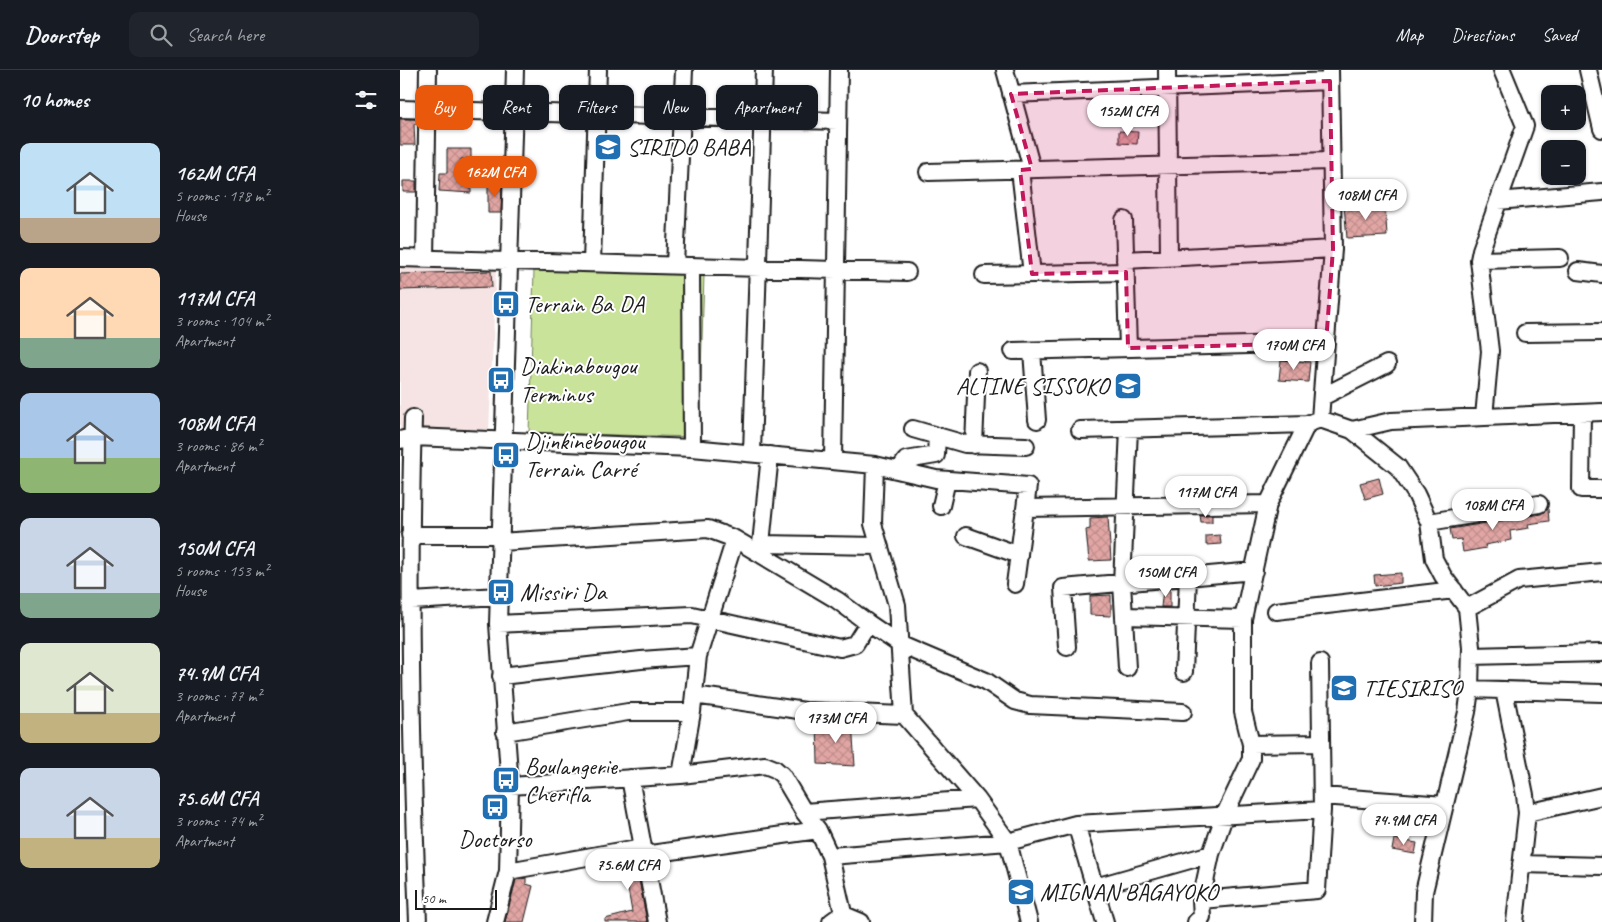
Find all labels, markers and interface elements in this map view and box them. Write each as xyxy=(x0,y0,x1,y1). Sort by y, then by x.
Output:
search box xyxy=(129,12,479,57)
text: Doorstep xyxy=(25,20,99,50)
icon: search xyxy=(147,21,175,49)
text: Search here xyxy=(187,23,264,47)
text: Map xyxy=(1396,24,1423,46)
text: Directions xyxy=(1451,24,1514,46)
text: Saved xyxy=(1542,24,1577,46)
chip: Buy xyxy=(415,85,473,130)
chip: Rent xyxy=(483,85,549,130)
chip: Filters xyxy=(559,85,634,130)
chip: New xyxy=(644,85,706,130)
chip: Apartment xyxy=(716,85,818,130)
map controls xyxy=(1541,85,1586,185)
button: + xyxy=(1541,85,1586,130)
icon: filters xyxy=(352,86,380,114)
text: 10 homes xyxy=(20,87,89,113)
pin: 152M CFA xyxy=(1076,94,1180,137)
text: 152M CFA xyxy=(1098,101,1158,121)
school or university icon: SIRIDO BABA xyxy=(593,132,623,162)
place label: SIRIDO BABA xyxy=(627,132,751,162)
button: − xyxy=(1541,140,1586,185)
pin: 162M CFA xyxy=(443,156,547,198)
text: 162M CFA xyxy=(175,160,255,186)
text: 162M CFA xyxy=(465,162,525,182)
icon: home xyxy=(60,163,120,223)
pin: 108M CFA xyxy=(1314,178,1418,221)
text: 108M CFA xyxy=(1336,185,1396,205)
text: 5 rooms · 178 m² xyxy=(175,186,269,206)
text: House xyxy=(175,206,206,226)
text: 117M CFA xyxy=(175,285,254,311)
icon: home xyxy=(60,288,120,348)
bus stop icon: Terrain Ba DA xyxy=(491,289,521,319)
place label: Terrain Ba DA xyxy=(525,289,645,319)
text: 3 rooms · 104 m² xyxy=(175,311,269,331)
pin: 170M CFA xyxy=(1242,328,1346,371)
text: Apartment xyxy=(175,331,234,351)
text: 170M CFA xyxy=(1264,335,1324,355)
place label: Diakinabougou Terminus xyxy=(520,351,639,409)
bus stop icon: Diakinabougou Terminus xyxy=(486,365,516,395)
place label: ALTINE SISSOKO xyxy=(956,371,1112,401)
school or university icon: ALTINE SISSOKO xyxy=(1113,371,1143,401)
text: 108M CFA xyxy=(175,410,254,436)
icon: home xyxy=(60,413,120,473)
place label: Djinkinèbougou Terrain Carré xyxy=(525,426,647,484)
text: 3 rooms · 86 m² xyxy=(175,436,261,456)
bus stop icon: Djinkinèbougou Terrain Carré xyxy=(491,440,521,470)
text: Apartment xyxy=(175,456,234,476)
pin: 117M CFA xyxy=(1154,476,1258,518)
text: 117M CFA xyxy=(1176,482,1236,502)
pin: 108M CFA xyxy=(1441,488,1545,531)
text: 108M CFA xyxy=(1463,495,1523,515)
text: 150M CFA xyxy=(175,535,254,561)
icon: home xyxy=(60,538,120,598)
pin: 150M CFA xyxy=(1114,556,1218,598)
text: 5 rooms · 153 m² xyxy=(175,561,269,581)
text: 150M CFA xyxy=(1136,562,1196,582)
bus stop icon: Missiri Da xyxy=(486,577,516,607)
place label: Missiri Da xyxy=(520,577,608,607)
text: House xyxy=(175,581,206,601)
text: 74.9M CFA xyxy=(175,660,258,686)
icon: home xyxy=(60,663,120,723)
school or university icon: TIESIRISO xyxy=(1329,673,1359,703)
place label: TIESIRISO xyxy=(1363,673,1464,703)
text: 3 rooms · 77 m² xyxy=(175,686,261,706)
pin: 173M CFA xyxy=(784,702,888,744)
text: Apartment xyxy=(175,706,234,726)
text: 173M CFA xyxy=(806,708,866,728)
place label: Boulangerie Cherifla xyxy=(525,751,619,809)
bus stop icon: Boulangerie Cherifla xyxy=(491,765,521,795)
text: 75.6M CFA xyxy=(175,785,258,811)
icon: home xyxy=(60,788,120,848)
bus stop icon: Doctorso xyxy=(480,792,510,822)
pin: 74.9M CFA xyxy=(1347,804,1461,846)
text: 74.9M CFA xyxy=(1372,810,1436,830)
text: 3 rooms · 74 m² xyxy=(175,811,261,831)
place label: Doctorso xyxy=(459,824,533,854)
text: Apartment xyxy=(175,831,234,851)
pin: 75.6M CFA xyxy=(571,848,685,891)
text: 75.6M CFA xyxy=(596,855,660,875)
school or university icon: MIGNAN BAGAYOKO xyxy=(1006,877,1036,907)
place label: MIGNAN BAGAYOKO xyxy=(1040,877,1221,907)
scale bar xyxy=(415,887,498,910)
text: 50 m xyxy=(422,890,446,907)

